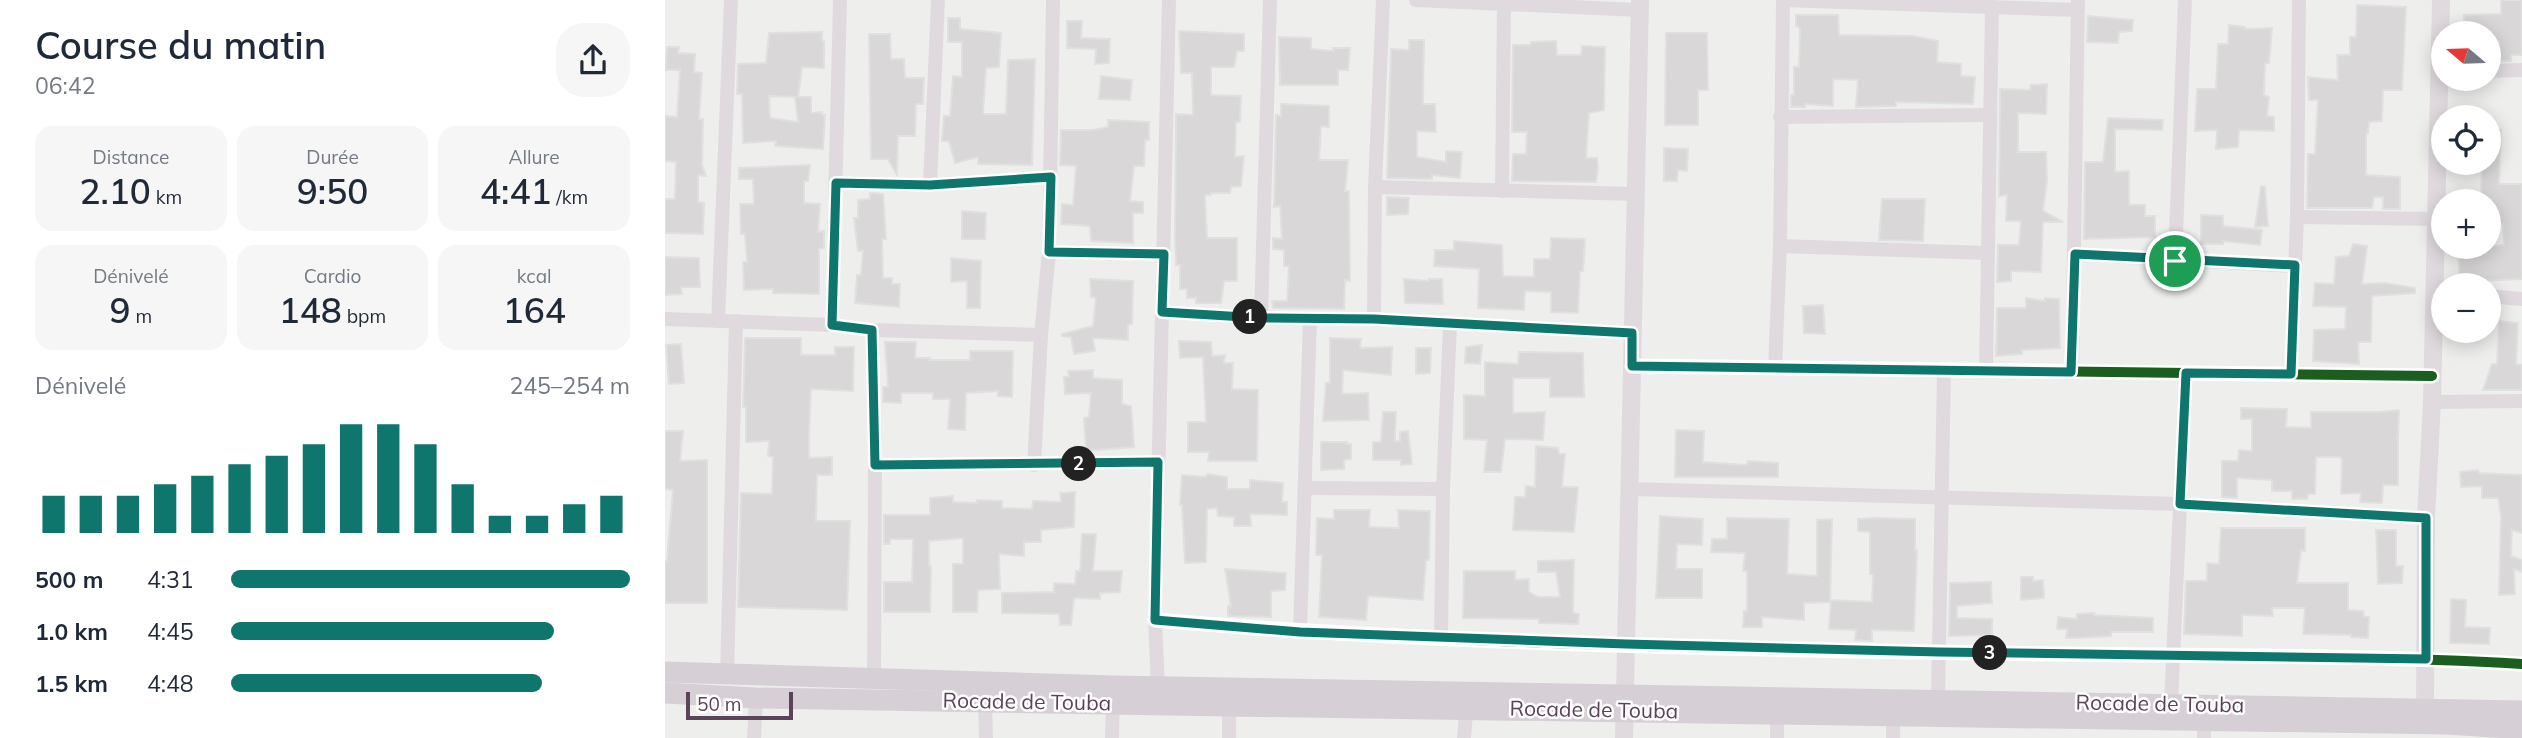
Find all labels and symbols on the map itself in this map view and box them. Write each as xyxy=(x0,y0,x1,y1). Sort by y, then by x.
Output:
north arrow xyxy=(2431,21,2501,91)
pin xyxy=(2145,231,2205,291)
pin: 1 xyxy=(1233,300,1267,334)
pin: 2 xyxy=(1061,447,1097,482)
pin: 3 xyxy=(1973,636,2007,670)
street label: Rocade de Touba xyxy=(943,687,1112,715)
scale bar xyxy=(686,689,793,721)
street label: Rocade de Touba xyxy=(2076,689,2245,717)
street label: Rocade de Touba xyxy=(1510,695,1679,723)

